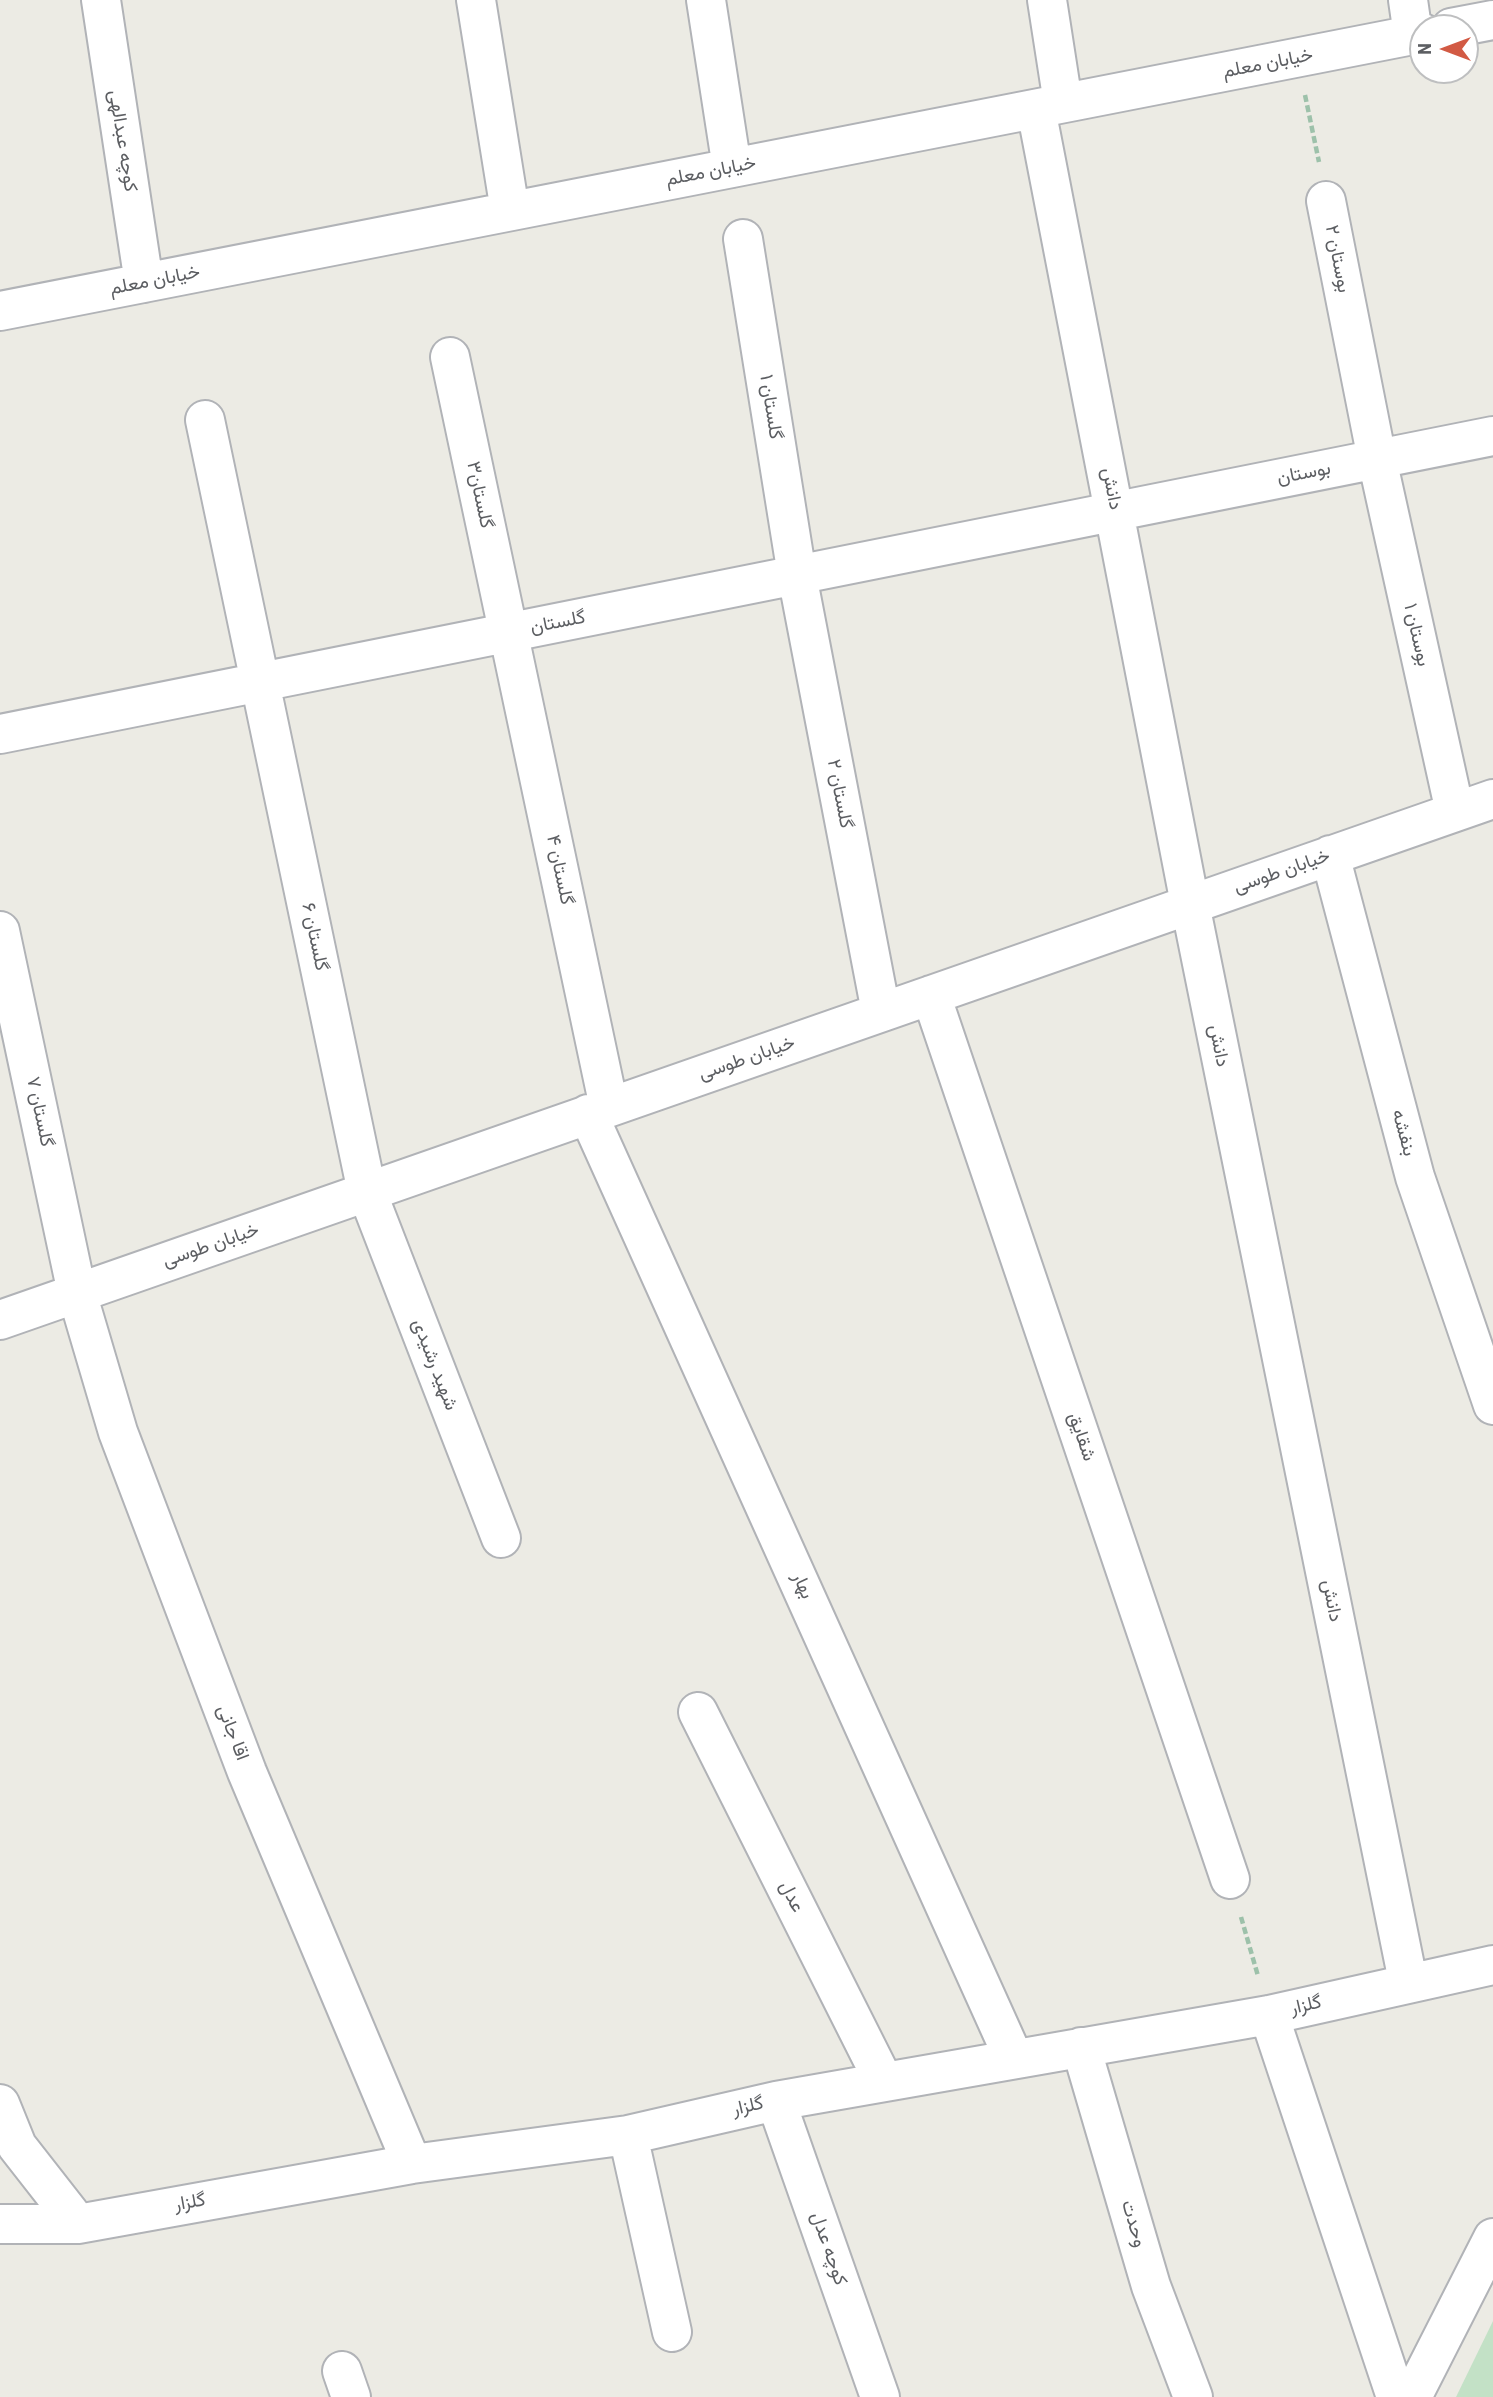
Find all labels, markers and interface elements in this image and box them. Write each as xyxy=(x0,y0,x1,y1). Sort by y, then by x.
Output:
north arrow xyxy=(1409,14,1479,84)
text: N xyxy=(1413,43,1436,55)
street label: خیابان معلم xyxy=(1221,44,1315,84)
street label: کوچه عبدالهی xyxy=(103,88,141,194)
street label: خیابان معلم xyxy=(664,152,758,192)
street label: بوستان ۲ xyxy=(1319,223,1355,295)
street label: خیابان معلم xyxy=(108,261,202,301)
street label: گلستان ۱ xyxy=(754,373,786,441)
street label: بوستان xyxy=(1275,458,1333,490)
street label: گلستان۳ xyxy=(461,459,497,531)
street label: دانش xyxy=(1096,466,1126,512)
street label: بوستان ۱ xyxy=(1398,601,1434,669)
street label: گلستان xyxy=(529,607,587,639)
street label: گلستان ۲ xyxy=(821,758,857,830)
street label: گلستان ۴ xyxy=(540,833,578,907)
street label: خیابان طوسی xyxy=(1231,845,1333,899)
street label: گلستان ۶ xyxy=(296,901,332,973)
street label: دانش xyxy=(1203,1023,1233,1069)
street label: خیابان طوسی xyxy=(696,1032,798,1086)
street label: گلستان ۷ xyxy=(20,1075,58,1149)
street label: بنفشه xyxy=(1386,1107,1420,1159)
street label: خیابان طوسی xyxy=(160,1219,262,1273)
street label: شهید رشیدی xyxy=(406,1316,462,1414)
street label: شقایق xyxy=(1062,1410,1100,1464)
street label: بهار xyxy=(786,1569,818,1603)
street label: دانش xyxy=(1316,1578,1346,1624)
street label: اقا جانی xyxy=(211,1702,253,1764)
street label: عدل xyxy=(774,1877,808,1917)
street label: گلزار xyxy=(1288,1991,1324,2021)
street label: گلزار xyxy=(730,2092,766,2122)
street label: گلزار xyxy=(173,2189,207,2217)
street label: وحدت xyxy=(1115,2198,1151,2250)
street label: کوچه عدل xyxy=(805,2209,851,2289)

